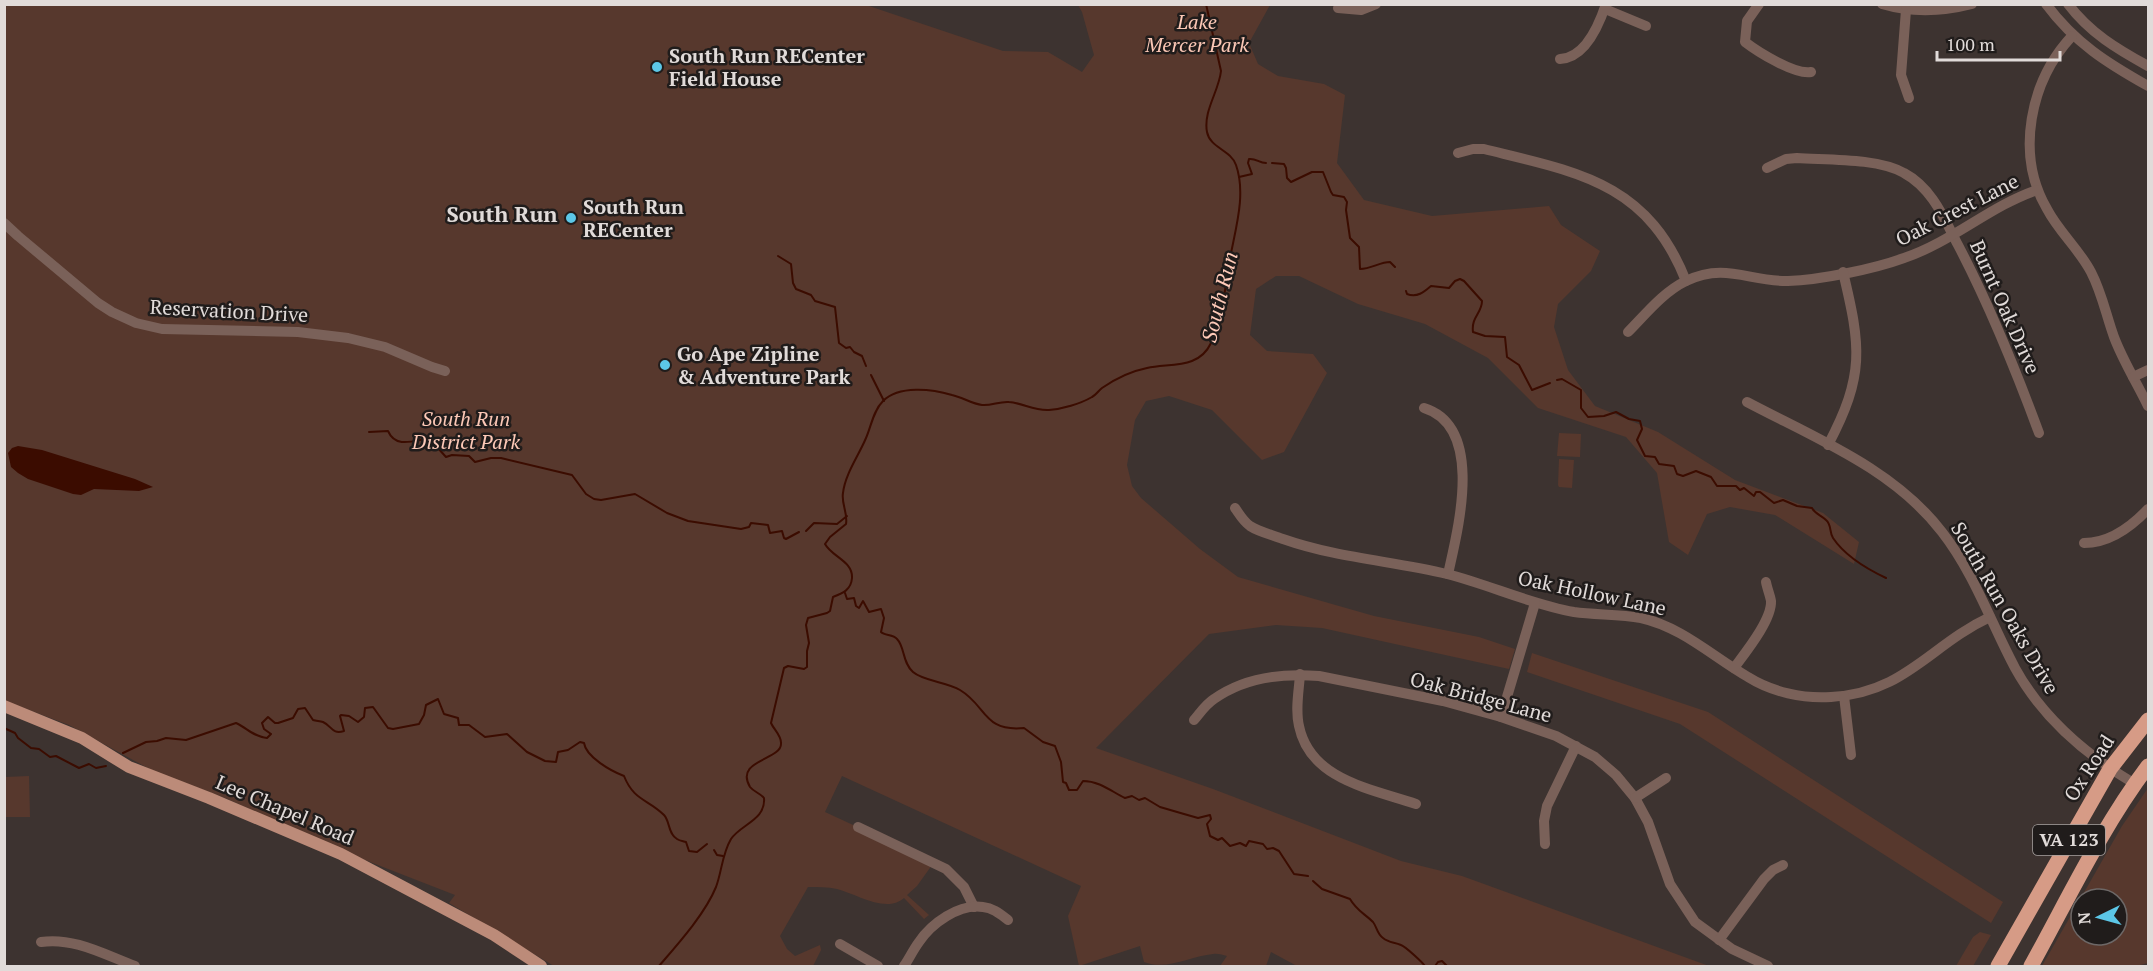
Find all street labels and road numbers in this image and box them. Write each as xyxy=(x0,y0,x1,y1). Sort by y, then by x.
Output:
street label: Oak Crest Lane xyxy=(1891,167,2023,252)
street label: Burnt Oak Drive xyxy=(1964,236,2047,378)
street label: Reservation Drive xyxy=(149,293,309,328)
street label: South Run Oaks Drive xyxy=(1945,517,2066,699)
street label: Oak Hollow Lane xyxy=(1515,564,1669,621)
street label: Oak Bridge Lane xyxy=(1407,665,1555,728)
street label: Ox Road xyxy=(2057,729,2120,806)
street label: Lee Chapel Road xyxy=(212,768,358,851)
road number: VA 123 xyxy=(2033,825,2105,855)

